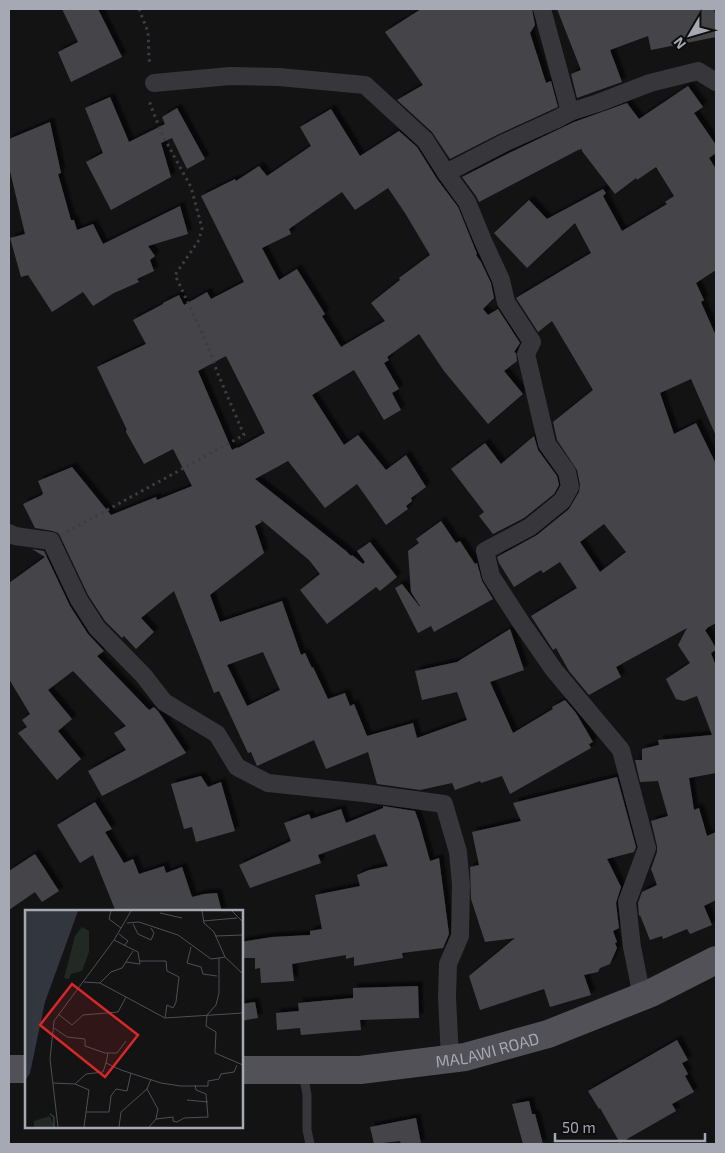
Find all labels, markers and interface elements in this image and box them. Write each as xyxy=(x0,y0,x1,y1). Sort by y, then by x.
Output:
north arrow xyxy=(665,10,715,60)
text: N xyxy=(670,34,689,53)
inset map xyxy=(25,910,242,1128)
street label: MALAWI ROAD xyxy=(434,1028,541,1070)
scale bar xyxy=(555,1110,705,1142)
text: 50 m xyxy=(562,1118,596,1136)

